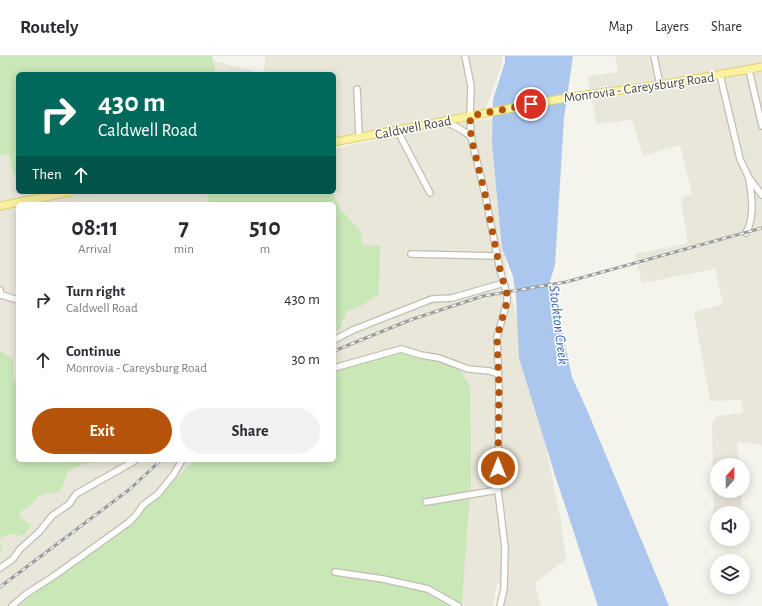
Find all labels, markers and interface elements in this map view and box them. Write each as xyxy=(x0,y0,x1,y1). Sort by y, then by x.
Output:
text: Routely xyxy=(20,18,79,37)
text: Map xyxy=(608,20,633,34)
text: Layers xyxy=(655,20,689,34)
text: Share xyxy=(711,20,742,34)
street label: Monrovia - Careysburg Road xyxy=(563,70,715,105)
pin xyxy=(514,87,548,121)
icon: right xyxy=(32,88,84,140)
text: 430 m xyxy=(98,89,166,117)
icon: arrive xyxy=(520,93,542,115)
street label: Caldwell Road xyxy=(374,114,452,142)
text: Caldwell Road xyxy=(98,122,197,140)
icon: ahead xyxy=(70,164,92,186)
text: Then xyxy=(32,167,62,182)
text: 08:11 xyxy=(71,216,118,240)
text: 7 xyxy=(179,216,189,240)
text: 510 xyxy=(249,216,281,240)
text: Arrival xyxy=(78,243,112,256)
text: min xyxy=(174,243,194,256)
text: m xyxy=(260,243,270,256)
text: Turn right xyxy=(66,284,125,299)
water label: Stockton Creek xyxy=(546,284,571,366)
icon: right xyxy=(32,289,54,311)
text: 430 m xyxy=(284,292,320,307)
text: Caldwell Road xyxy=(66,302,138,315)
text: Continue xyxy=(66,344,121,359)
icon: ahead xyxy=(32,349,54,371)
text: 30 m xyxy=(291,352,320,367)
text: Monrovia - Careysburg Road xyxy=(66,362,207,375)
button: Exit xyxy=(32,408,172,454)
button: Share xyxy=(180,408,320,454)
position arrow xyxy=(477,447,519,489)
north arrow xyxy=(710,458,750,498)
map controls xyxy=(710,458,750,594)
button: sound xyxy=(710,506,750,546)
button: layers xyxy=(710,554,750,594)

